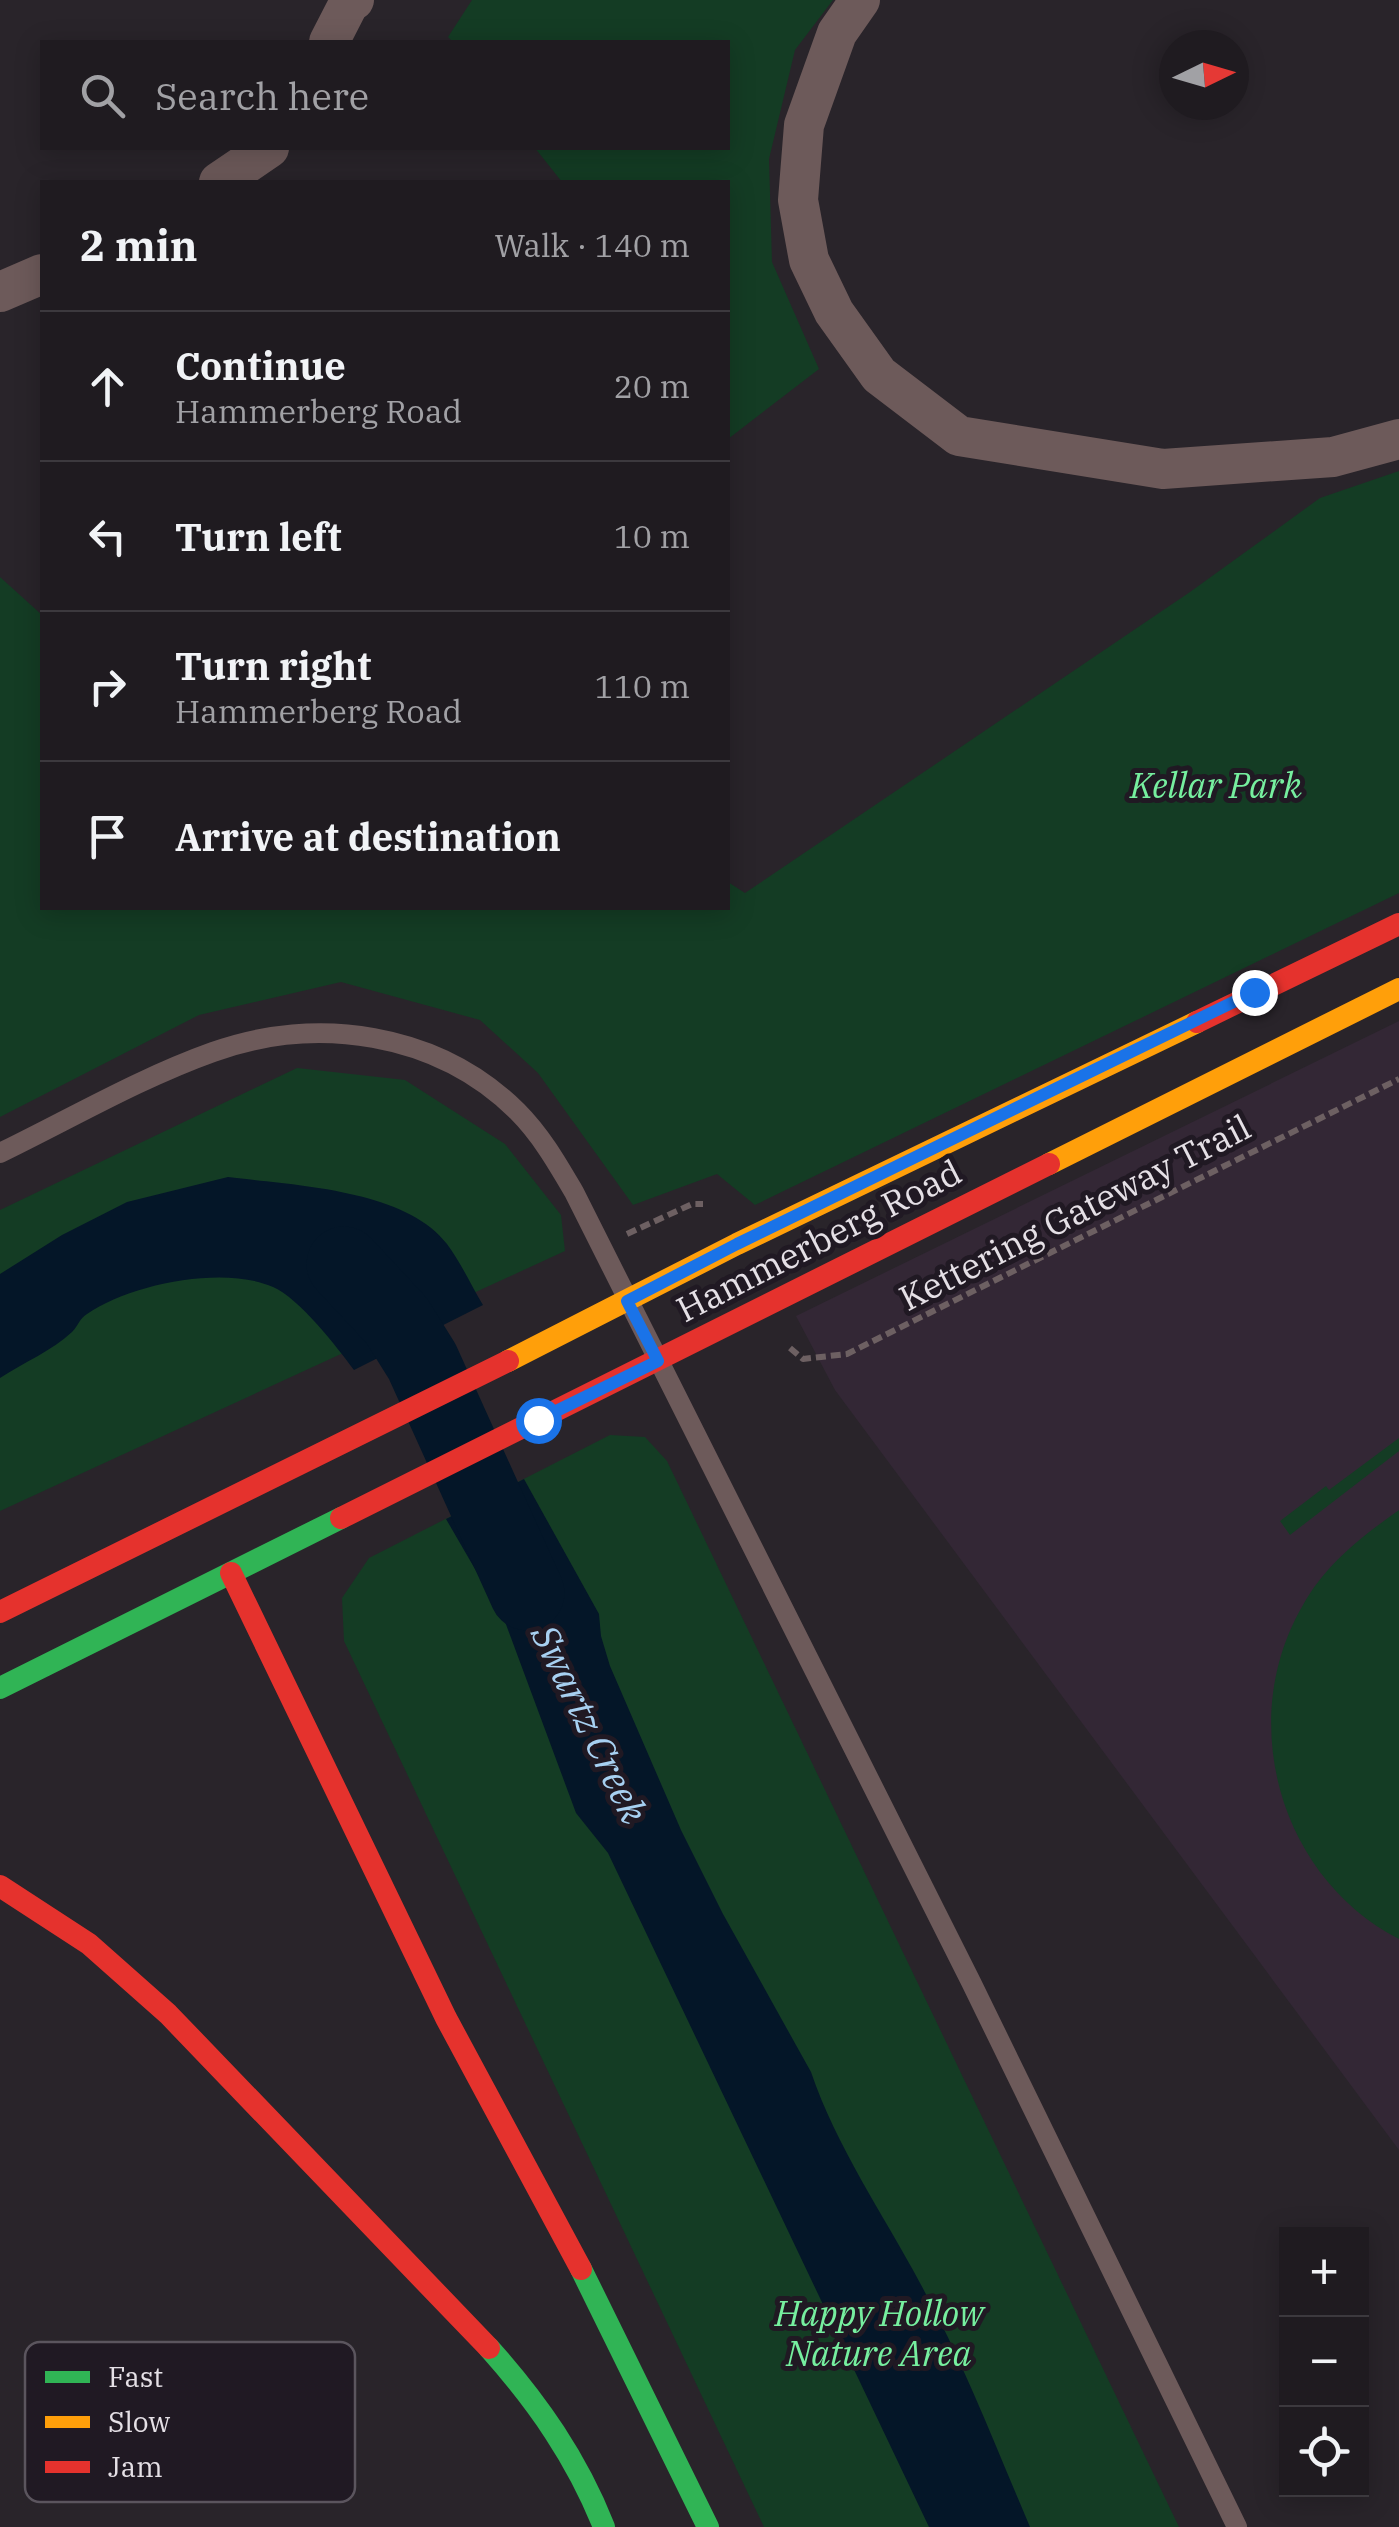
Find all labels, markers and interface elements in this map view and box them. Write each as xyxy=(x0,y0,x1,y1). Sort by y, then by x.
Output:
north arrow xyxy=(1159,30,1249,120)
search box xyxy=(40,40,730,150)
icon: search xyxy=(75,68,130,123)
text: Search here xyxy=(155,71,369,120)
text: 2 min xyxy=(80,218,198,273)
text: Walk · 140 m xyxy=(494,224,690,266)
text: Continue xyxy=(175,341,346,390)
icon: ahead xyxy=(80,359,135,414)
text: 20 m xyxy=(614,365,690,407)
text: Hammerberg Road xyxy=(175,390,462,432)
icon: left xyxy=(80,509,135,564)
text: Turn left xyxy=(175,512,342,561)
text: 10 m xyxy=(614,515,690,557)
text: Turn right xyxy=(175,641,371,690)
icon: right xyxy=(80,659,135,714)
text: 110 m xyxy=(594,665,690,707)
text: Hammerberg Road xyxy=(175,690,462,732)
park label: Kellar Park xyxy=(1129,762,1302,808)
icon: arrive xyxy=(80,809,135,864)
text: Arrive at destination xyxy=(175,812,561,861)
route end xyxy=(1232,970,1278,1016)
street label: Kettering Gateway Trail xyxy=(891,1103,1258,1321)
street label: Hammerberg Road xyxy=(668,1148,969,1332)
route start xyxy=(516,1398,562,1444)
water label: Swartz Creek xyxy=(521,1615,660,1832)
map controls xyxy=(1279,2227,1369,2497)
button: + xyxy=(1279,2227,1369,2317)
park label: Happy Hollow Nature Area xyxy=(774,2290,986,2376)
button: − xyxy=(1279,2317,1369,2407)
legend xyxy=(25,2342,355,2502)
text: Fast xyxy=(108,2358,163,2395)
text: Slow xyxy=(108,2403,170,2440)
button: locate xyxy=(1279,2407,1369,2497)
text: Jam xyxy=(108,2448,163,2485)

